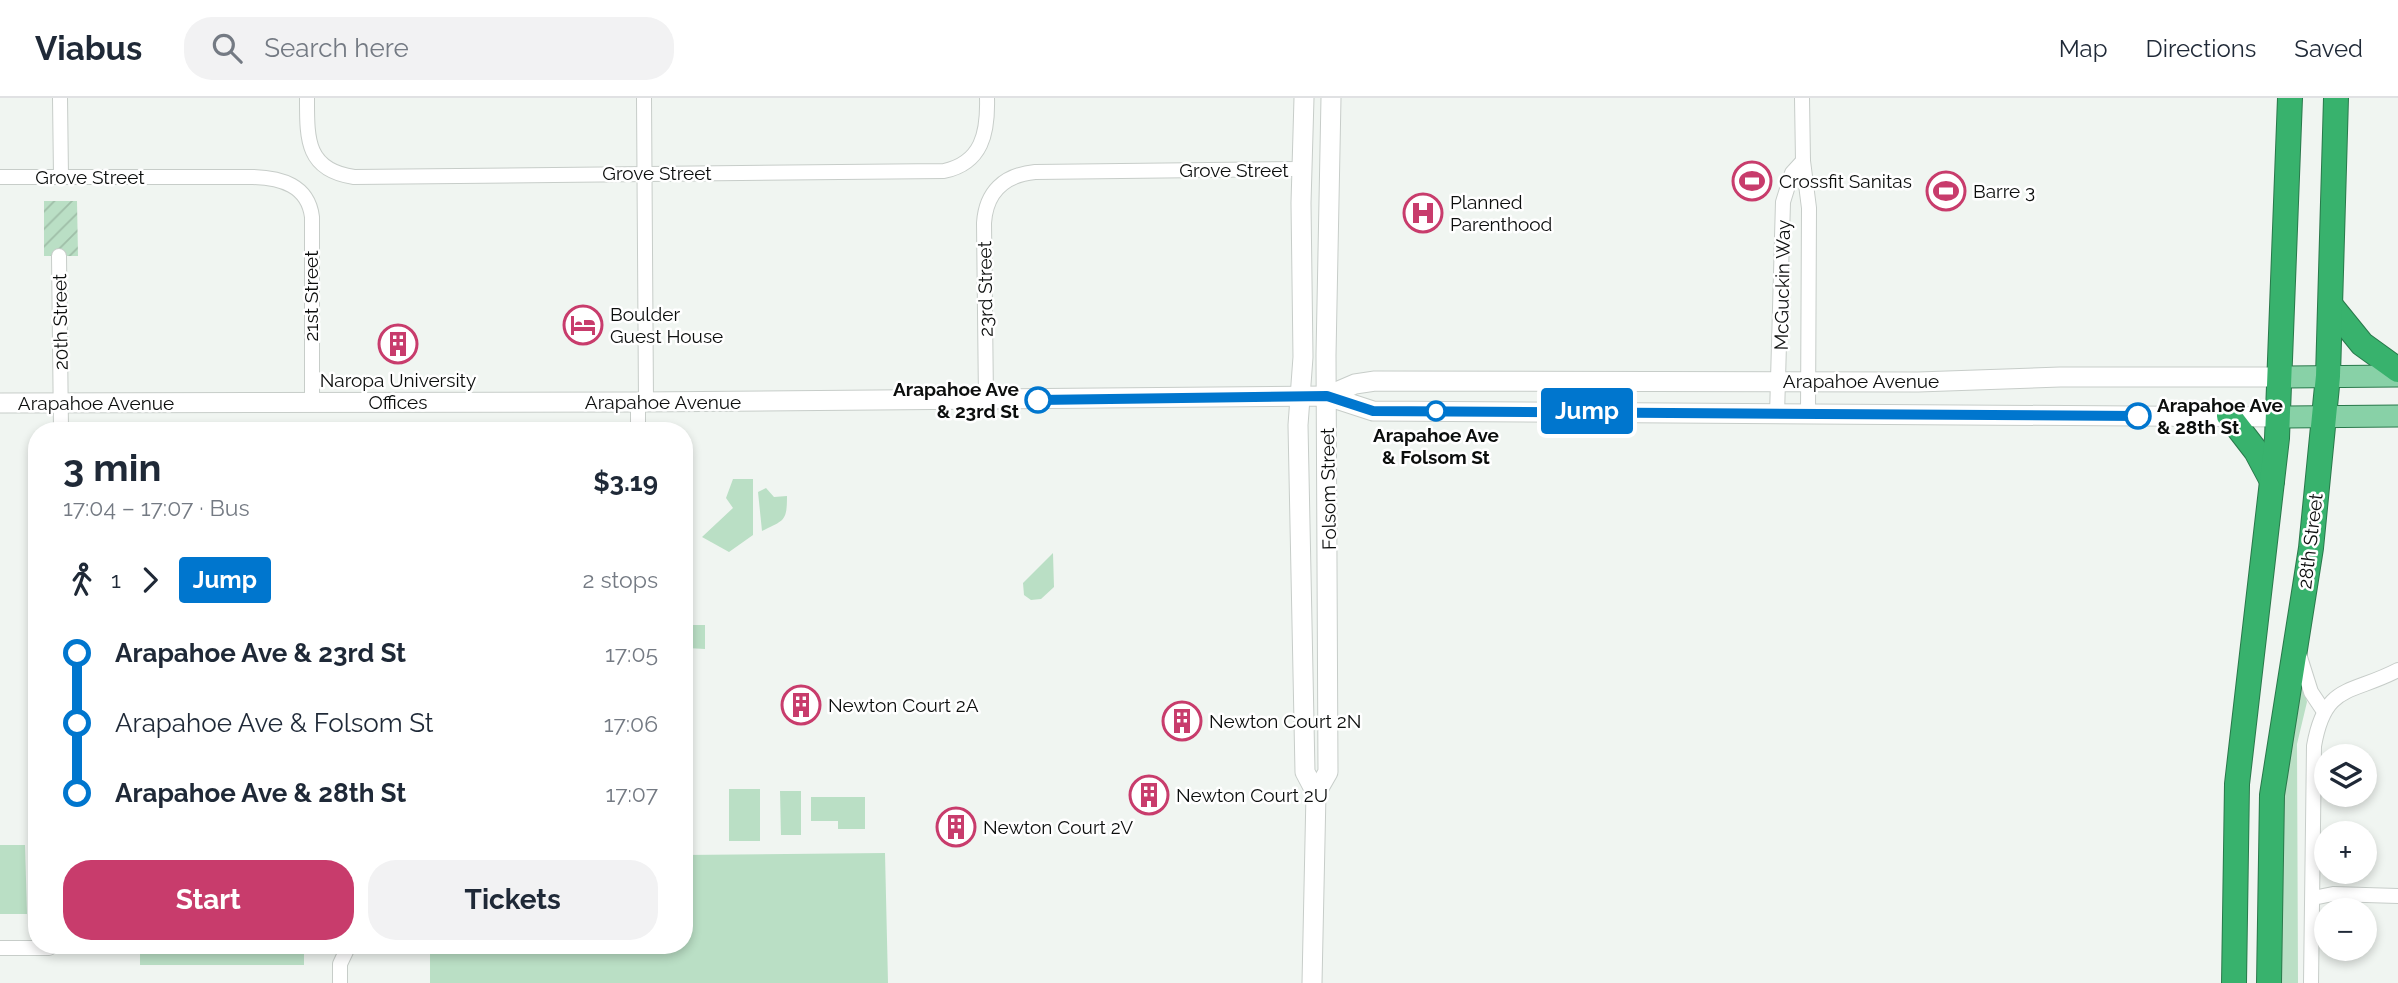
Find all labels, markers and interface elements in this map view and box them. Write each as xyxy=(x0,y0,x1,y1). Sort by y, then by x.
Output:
search box xyxy=(184,17,674,80)
text: Viabus xyxy=(35,29,142,68)
icon: search xyxy=(208,29,246,67)
text: Search here xyxy=(264,33,409,63)
text: Map xyxy=(2059,34,2108,63)
text: Directions xyxy=(2146,34,2256,63)
text: Saved xyxy=(2294,34,2363,63)
street label: Grove Street xyxy=(1179,159,1289,181)
sports icon: Crossfit Sanitas xyxy=(1731,160,1773,202)
street label: Grove Street xyxy=(602,162,712,184)
street label: Grove Street xyxy=(35,166,145,188)
place label: Crossfit Sanitas xyxy=(1779,170,1912,192)
sports icon: Barre 3 xyxy=(1925,170,1967,212)
place label: Barre 3 xyxy=(1973,180,2035,202)
place label: Planned Parenthood xyxy=(1450,191,1552,235)
hospital icon: Planned Parenthood xyxy=(1402,192,1444,234)
street label: McGuckin Way xyxy=(1770,219,1794,351)
street label: 23rd Street xyxy=(973,240,997,337)
street label: 21st Street xyxy=(300,250,322,342)
street label: 20th Street xyxy=(48,273,72,370)
place label: Boulder Guest House xyxy=(610,303,723,347)
hotel icon: Boulder Guest House xyxy=(562,304,604,346)
building icon: Naropa University Offices xyxy=(377,323,419,365)
place label: Naropa University Offices xyxy=(320,369,476,413)
street label: Arapahoe Avenue xyxy=(1783,370,1939,392)
place label: Arapahoe Ave & 23rd St xyxy=(893,378,1020,422)
marker: Arapahoe Ave & 23rd St xyxy=(1025,387,1051,413)
line badge: Jump xyxy=(1538,388,1636,434)
street label: Arapahoe Avenue xyxy=(585,391,741,413)
street label: Arapahoe Avenue xyxy=(18,392,174,414)
place label: Arapahoe Ave & 28th St xyxy=(2157,394,2283,438)
text: Jump xyxy=(1555,396,1619,425)
marker: Arapahoe Ave & Folsom St xyxy=(1426,401,1446,421)
marker: Arapahoe Ave & 28th St xyxy=(2125,403,2151,429)
place label: Arapahoe Ave & Folsom St xyxy=(1373,424,1499,468)
street label: Folsom Street xyxy=(1316,427,1340,550)
text: 3 min xyxy=(63,445,161,490)
text: $3.19 xyxy=(593,467,658,497)
street label: 28th Street xyxy=(2293,491,2327,590)
text: 17:04 – 17:07 · Bus xyxy=(63,494,250,521)
icon: walk xyxy=(63,561,101,599)
icon: forward xyxy=(131,561,169,599)
text: Jump xyxy=(193,565,257,594)
text: 1 xyxy=(111,566,121,593)
text: 2 stops xyxy=(583,566,658,593)
text: Arapahoe Ave & 23rd St xyxy=(115,638,406,668)
text: 17:05 xyxy=(605,640,658,667)
building icon: Newton Court 2A xyxy=(780,684,822,726)
place label: Newton Court 2A xyxy=(828,694,979,716)
building icon: Newton Court 2N xyxy=(1161,700,1203,742)
text: Arapahoe Ave & Folsom St xyxy=(115,708,434,738)
text: 17:06 xyxy=(604,710,658,737)
place label: Newton Court 2N xyxy=(1209,710,1361,732)
map controls xyxy=(2314,744,2377,961)
button: layers xyxy=(2314,744,2377,807)
building icon: Newton Court 2U xyxy=(1128,774,1170,816)
text: Arapahoe Ave & 28th St xyxy=(115,778,406,808)
text: 17:07 xyxy=(605,780,658,807)
place label: Newton Court 2U xyxy=(1176,784,1328,806)
building icon: Newton Court 2V xyxy=(935,806,977,848)
place label: Newton Court 2V xyxy=(983,816,1133,838)
button: + xyxy=(2314,821,2377,884)
button: Start xyxy=(63,860,354,940)
button: Tickets xyxy=(368,860,658,940)
button: − xyxy=(2314,898,2377,961)

